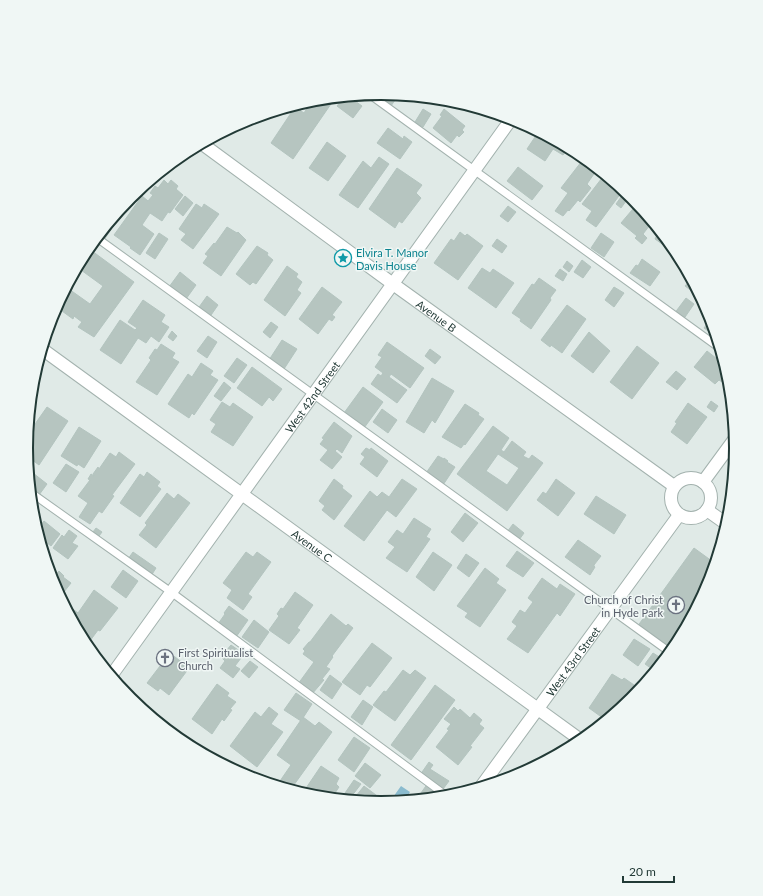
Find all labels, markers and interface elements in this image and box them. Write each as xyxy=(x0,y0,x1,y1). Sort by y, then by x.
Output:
place label: Elvira T. Manor Davis House xyxy=(356,246,428,272)
place icon: Elvira T. Manor Davis House xyxy=(333,248,353,268)
street label: Avenue B xyxy=(414,297,459,334)
street label: West 42nd Street xyxy=(282,358,342,435)
street label: Avenue C xyxy=(290,526,335,565)
place label: Church of Christ in Hyde Park xyxy=(584,593,663,619)
church icon: Church of Christ in Hyde Park xyxy=(666,595,686,615)
street label: West 43rd Street xyxy=(543,624,602,698)
place label: First Spiritualist Church xyxy=(178,646,253,672)
church icon: First Spiritualist Church xyxy=(155,648,175,668)
scale bar xyxy=(623,858,674,884)
text: 20 m xyxy=(629,864,656,879)

